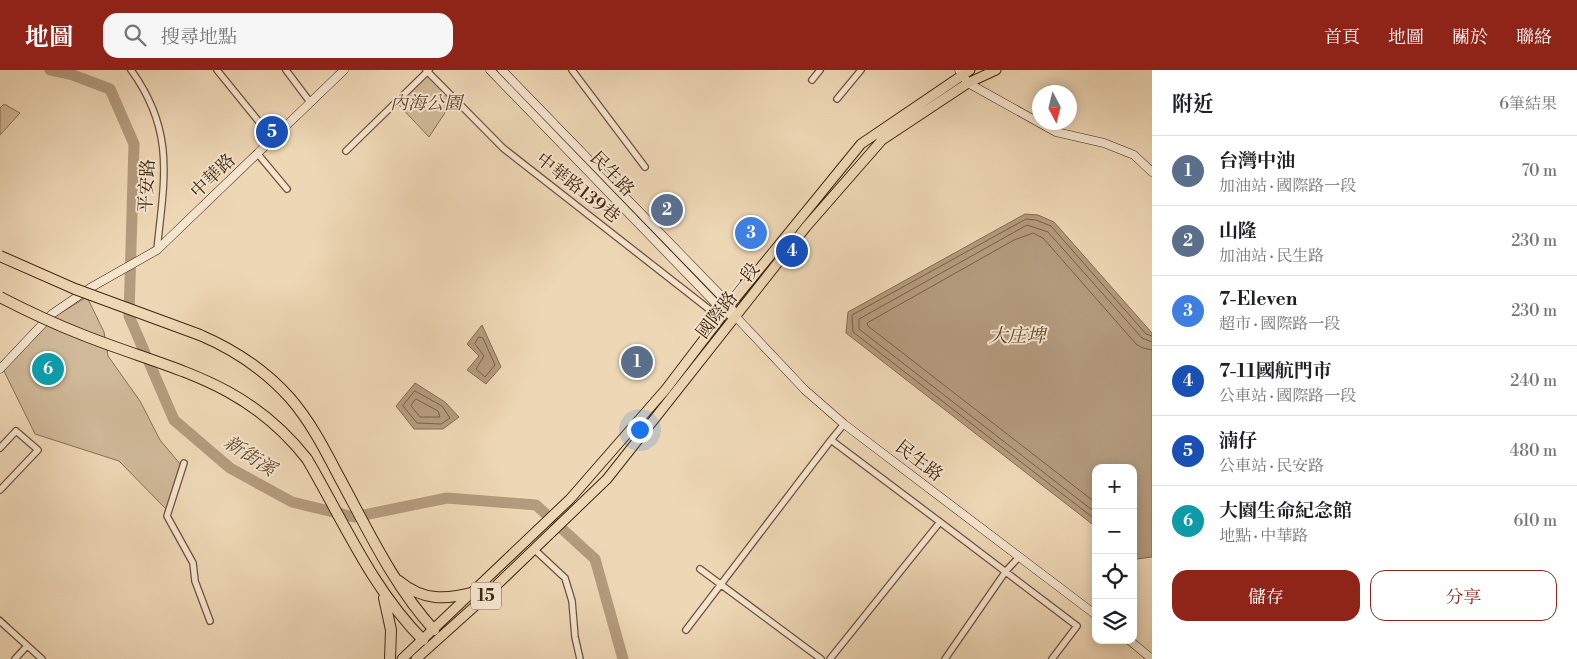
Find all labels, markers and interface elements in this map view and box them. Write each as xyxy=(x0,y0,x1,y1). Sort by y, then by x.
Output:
search box xyxy=(103,13,453,58)
icon: search xyxy=(121,21,149,49)
text: 地圖 xyxy=(25,23,73,53)
text: 搜尋地點 xyxy=(161,25,237,49)
text: 首頁 xyxy=(1324,26,1360,49)
text: 地圖 xyxy=(1388,26,1424,49)
text: 關於 xyxy=(1452,26,1488,49)
text: 聯絡 xyxy=(1516,26,1552,49)
north arrow xyxy=(1032,85,1077,130)
park label: 內海公園 xyxy=(390,92,465,115)
text: 附近 xyxy=(1172,92,1214,118)
text: 6筆結果 xyxy=(1499,94,1557,114)
pin: 5 xyxy=(256,113,288,151)
street label: 民生路 xyxy=(585,147,639,201)
street label: 中華路139巷 xyxy=(531,148,625,228)
street label: 中華路 xyxy=(186,149,240,203)
text: 台灣中油 xyxy=(1219,149,1295,173)
street label: 平安路 xyxy=(134,158,160,214)
text: 1 xyxy=(1184,161,1192,181)
text: 70 m xyxy=(1521,161,1557,181)
text: 加油站 · 國際路一段 xyxy=(1219,176,1356,196)
pin: 2 xyxy=(651,191,683,229)
pin: 3 xyxy=(735,214,767,252)
text: 山隆 xyxy=(1219,219,1257,243)
text: 2 xyxy=(1183,231,1193,251)
text: 230 m xyxy=(1511,231,1557,251)
pin: 4 xyxy=(776,232,808,270)
text: 加油站 · 民生路 xyxy=(1219,246,1324,266)
street label: 國際路一段 xyxy=(691,258,765,344)
text: 7-Eleven xyxy=(1219,287,1297,311)
text: 3 xyxy=(1183,301,1193,321)
text: 230 m xyxy=(1511,301,1557,321)
text: 超市 · 國際路一段 xyxy=(1219,314,1340,334)
water label: 大庄埤 xyxy=(988,324,1048,348)
pin: 1 xyxy=(621,343,653,381)
pin: 6 xyxy=(32,350,64,388)
text: 7-11國航門市 xyxy=(1219,359,1332,383)
text: 4 xyxy=(1183,371,1193,391)
text: 240 m xyxy=(1510,371,1557,391)
text: 公車站 · 國際路一段 xyxy=(1219,386,1356,406)
your location xyxy=(627,417,653,443)
text: 湳仔 xyxy=(1219,429,1257,453)
water label: 新街溪 xyxy=(220,430,282,483)
street label: 民生路 xyxy=(891,435,947,487)
text: 5 xyxy=(1183,441,1193,461)
text: 480 m xyxy=(1510,441,1557,461)
text: 公車站 · 民安路 xyxy=(1219,456,1324,476)
map controls xyxy=(1092,464,1137,644)
button: + xyxy=(1092,464,1137,509)
text: 大園生命紀念館 xyxy=(1219,499,1352,523)
button: − xyxy=(1092,509,1137,554)
text: 6 xyxy=(1183,511,1193,531)
text: 610 m xyxy=(1513,511,1557,531)
text: 地點 · 中華路 xyxy=(1219,526,1308,546)
button: locate xyxy=(1092,554,1137,599)
button: 儲存 xyxy=(1172,570,1360,621)
button: 分享 xyxy=(1370,570,1557,621)
road number: 15 xyxy=(471,582,501,610)
button: layers xyxy=(1092,599,1137,644)

